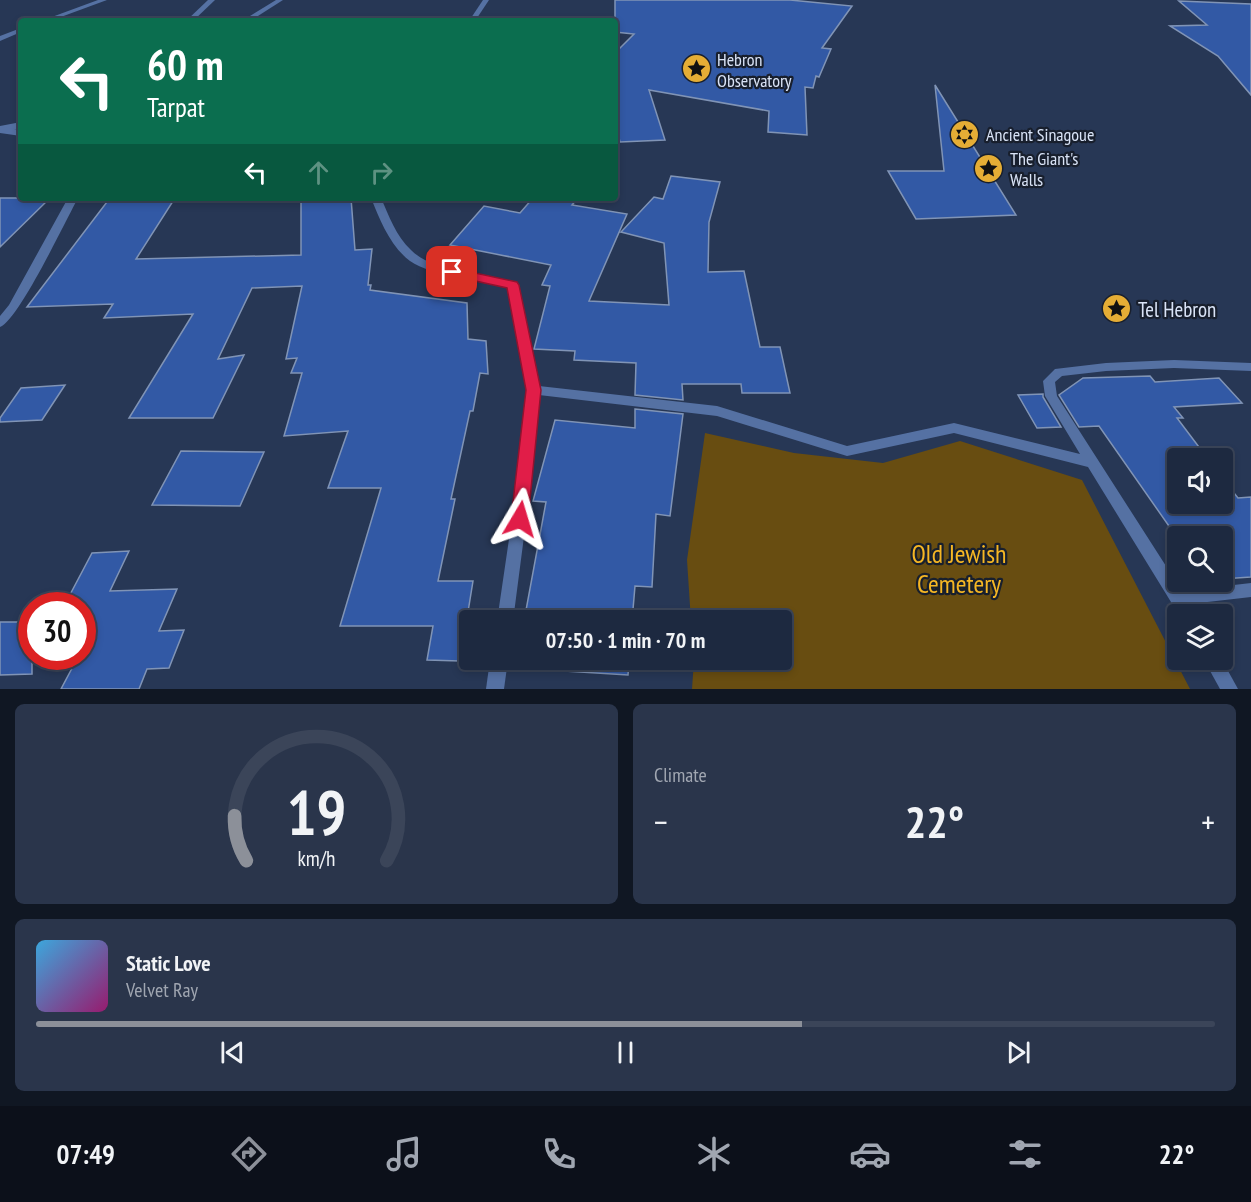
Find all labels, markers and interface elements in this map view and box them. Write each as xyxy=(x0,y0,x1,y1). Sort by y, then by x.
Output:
text: 60 m xyxy=(147,37,224,92)
icon: left xyxy=(48,42,126,120)
place label: Hebron Observatory xyxy=(717,48,792,92)
place icon: Hebron Observatory xyxy=(680,53,712,85)
text: Tarpat xyxy=(147,90,205,124)
synagogue icon: Ancient Sinagoue xyxy=(949,118,981,150)
place label: Ancient Sinagoue xyxy=(986,123,1094,146)
place label: The Giant's Walls xyxy=(1010,147,1078,191)
place icon: The Giant's Walls xyxy=(973,152,1005,184)
icon: left xyxy=(239,156,272,189)
icon: ahead xyxy=(302,156,335,189)
icon: right xyxy=(365,156,398,189)
pin xyxy=(426,246,477,297)
icon: arrive xyxy=(435,255,468,288)
place icon: Tel Hebron xyxy=(1101,293,1133,325)
place label: Tel Hebron xyxy=(1138,296,1216,323)
map controls xyxy=(1167,448,1233,670)
button: sound xyxy=(1167,448,1233,514)
position arrow xyxy=(488,487,552,551)
button: search xyxy=(1167,526,1233,592)
park label: Old Jewish Cemetery xyxy=(911,537,1007,600)
speed limit sign: 30 xyxy=(18,592,96,670)
button: layers xyxy=(1167,604,1233,670)
text: 07:50 · 1 min · 70 m xyxy=(546,626,705,654)
text: Climate xyxy=(654,762,707,788)
text: 19 xyxy=(287,771,346,852)
text: 22° xyxy=(905,792,964,850)
text: − xyxy=(654,800,668,843)
text: + xyxy=(1201,800,1215,843)
text: km/h xyxy=(297,844,336,872)
text: Static Love xyxy=(126,949,211,977)
text: Velvet Ray xyxy=(126,977,198,1003)
icon: previous xyxy=(216,1036,249,1069)
icon: pause xyxy=(609,1036,642,1069)
icon: next xyxy=(1002,1036,1035,1069)
icon: directions xyxy=(228,1133,270,1175)
icon: music xyxy=(383,1133,425,1175)
icon: phone xyxy=(538,1133,580,1175)
icon: climate xyxy=(693,1133,735,1175)
icon: car xyxy=(849,1133,891,1175)
icon: filters xyxy=(1004,1133,1046,1175)
text: 07:49 xyxy=(57,1137,115,1171)
text: 22° xyxy=(1159,1137,1194,1171)

